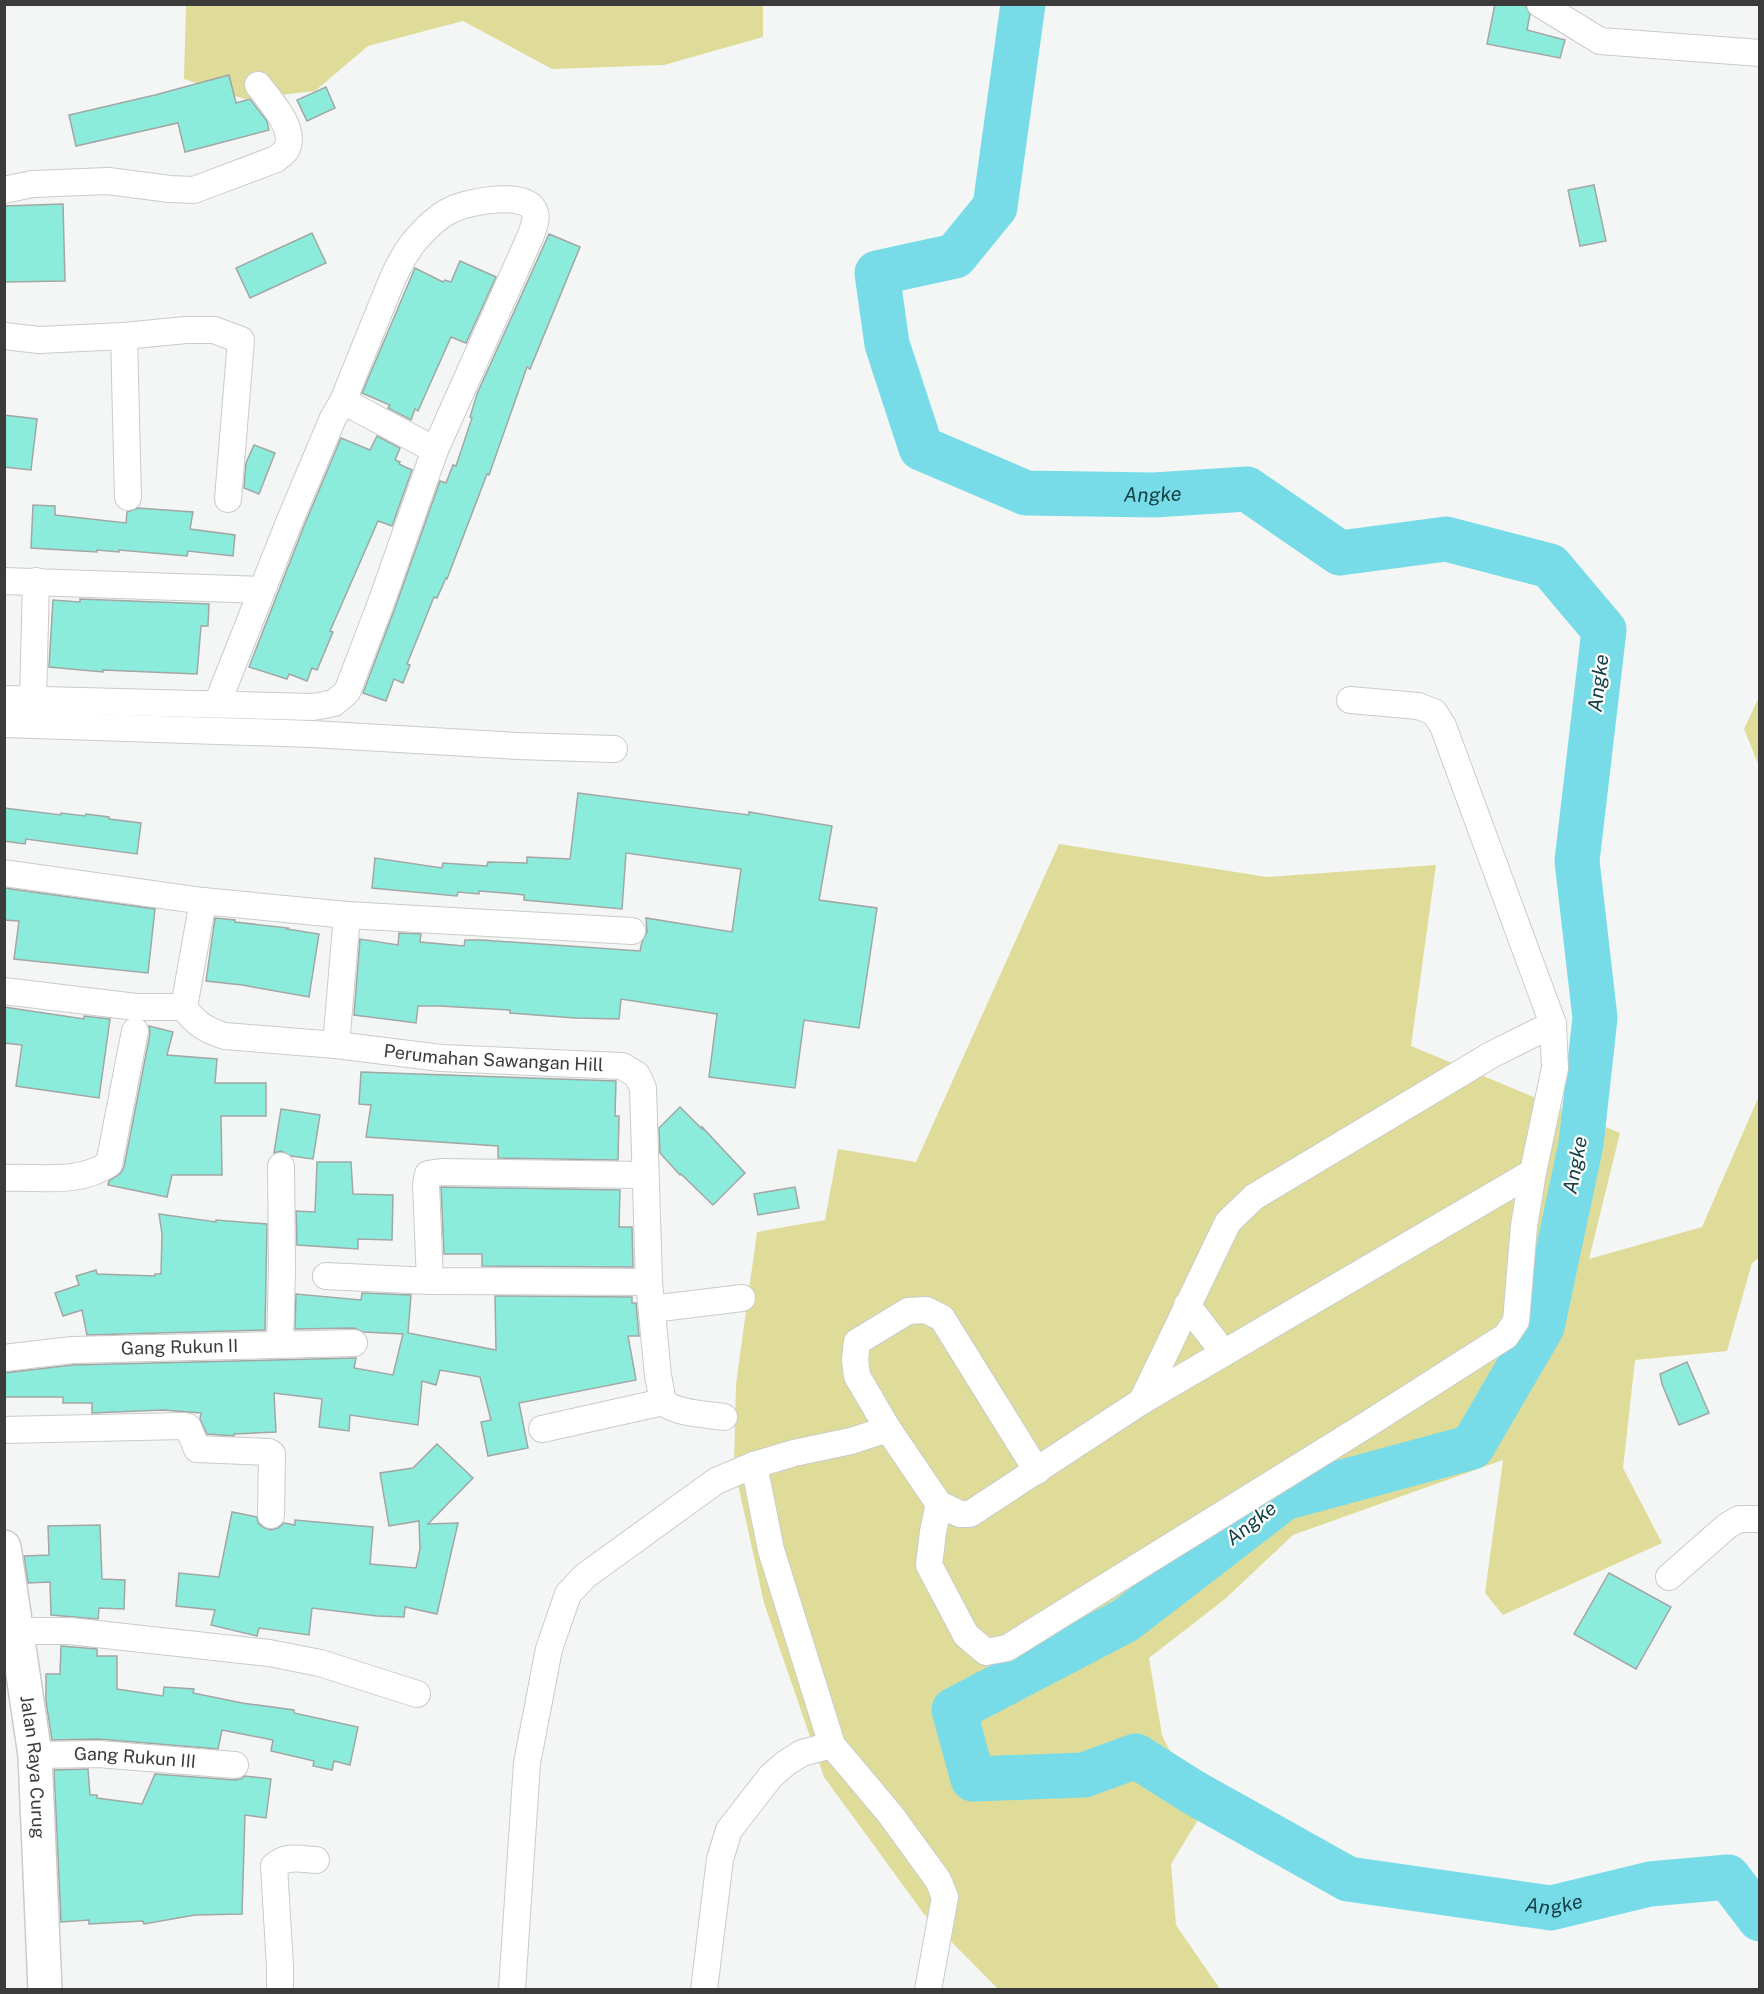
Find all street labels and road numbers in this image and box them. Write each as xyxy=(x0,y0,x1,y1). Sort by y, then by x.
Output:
street label: Perumahan Sawangan Hill xyxy=(382,1040,604,1075)
street label: Gang Rukun II xyxy=(121,1335,238,1359)
street label: Jalan Raya Curug xyxy=(16,1694,50,1839)
street label: Gang Rukun III xyxy=(74,1743,197,1772)

